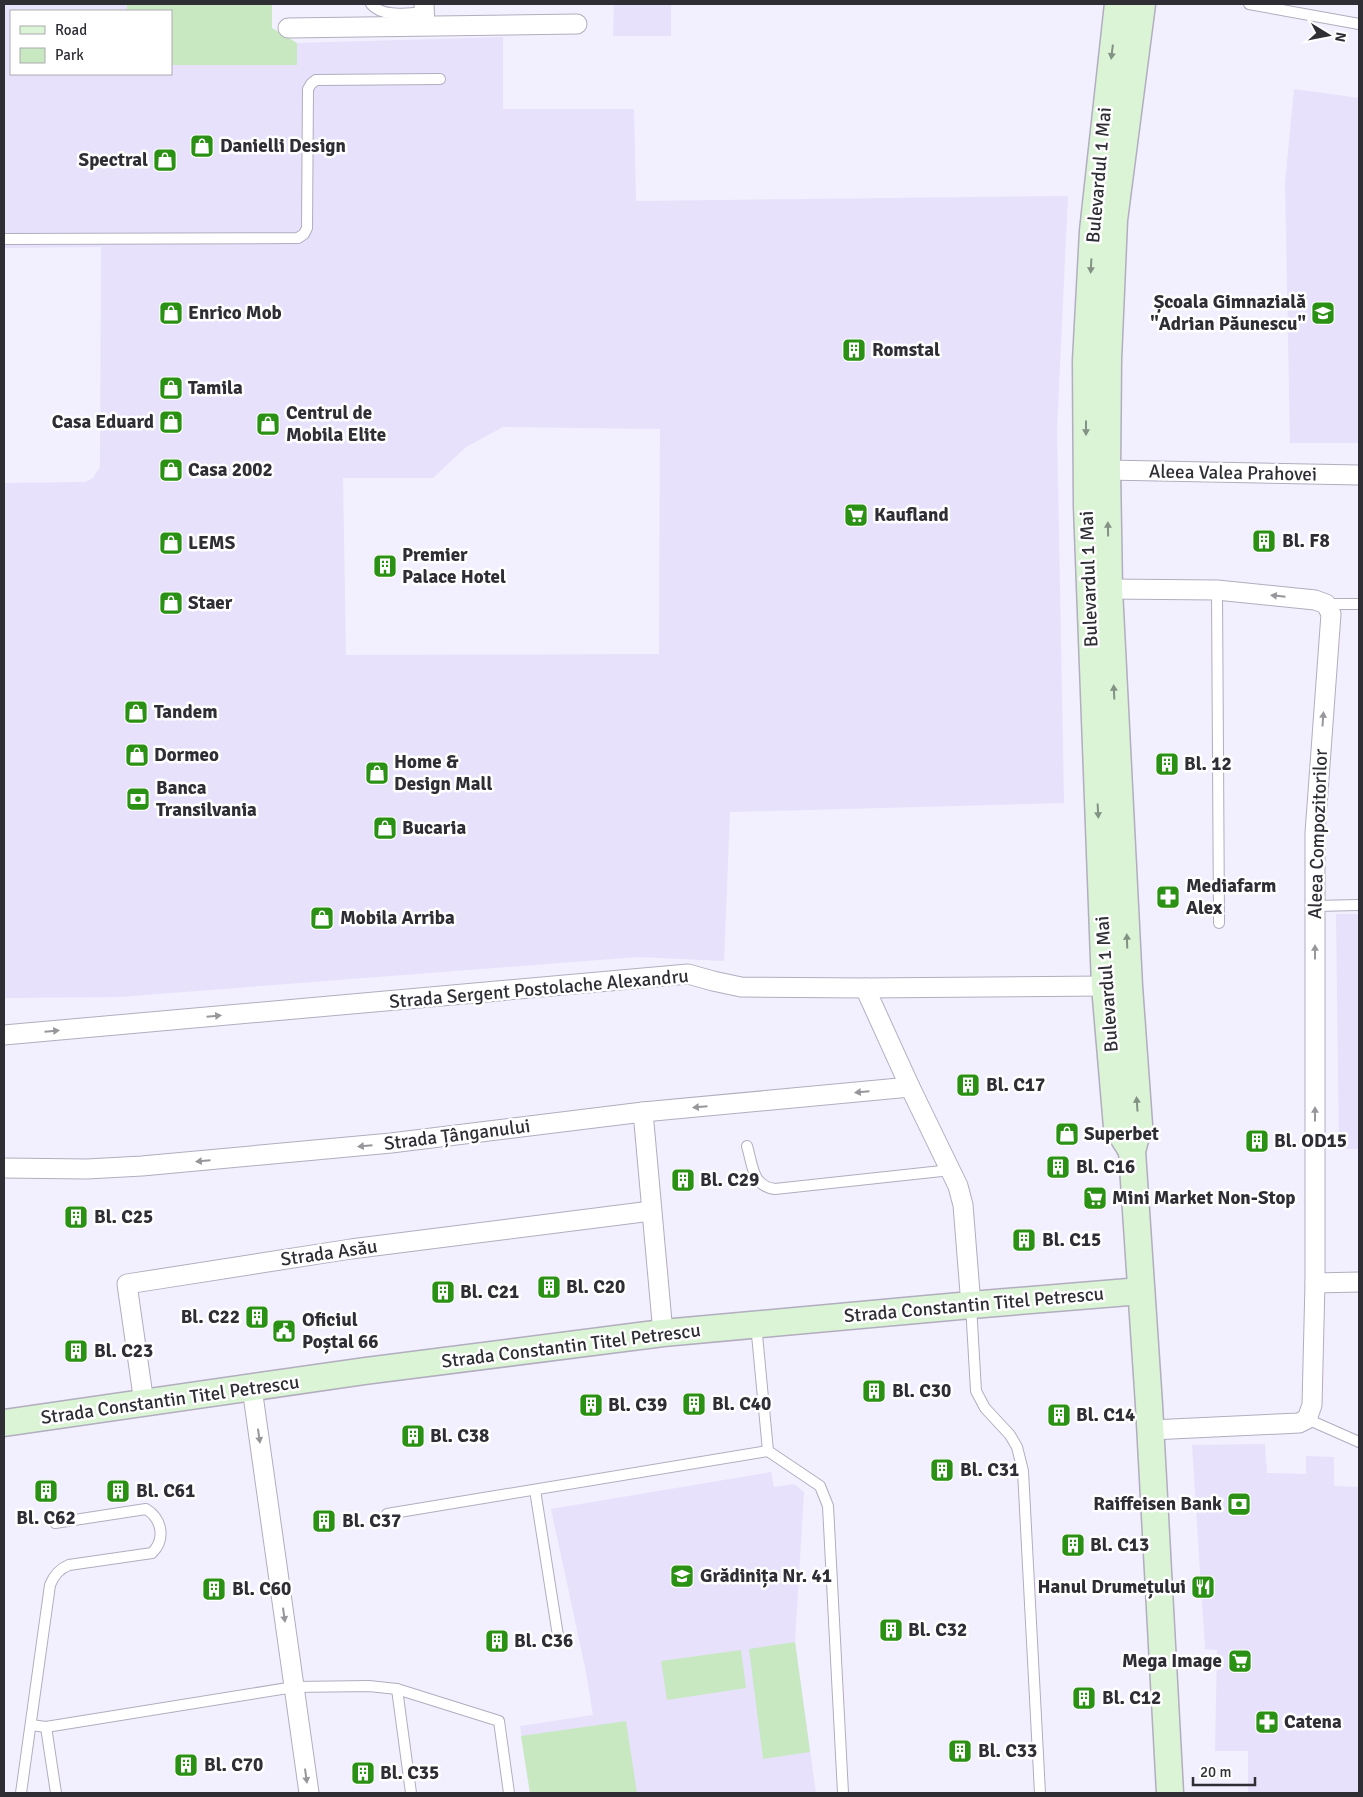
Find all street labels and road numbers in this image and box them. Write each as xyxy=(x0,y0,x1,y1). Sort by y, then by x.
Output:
street label: Bulevardul 1 Mai xyxy=(1081,106,1117,244)
street label: Aleea Valea Prahovei xyxy=(1149,460,1317,486)
street label: Bulevardul 1 Mai xyxy=(1075,510,1103,648)
street label: Aleea Compozitorilor xyxy=(1303,748,1333,920)
street label: Bulevardul 1 Mai xyxy=(1090,915,1124,1053)
street label: Strada Sergent Postolache Alexandru xyxy=(388,964,690,1014)
street label: Strada Țânganului xyxy=(383,1114,531,1156)
street label: Strada Asău xyxy=(279,1234,379,1272)
street label: Strada Constantin Titel Petrescu xyxy=(843,1282,1105,1328)
street label: Strada Constantin Titel Petrescu xyxy=(440,1318,702,1374)
street label: Strada Constantin Titel Petrescu xyxy=(39,1370,301,1430)

